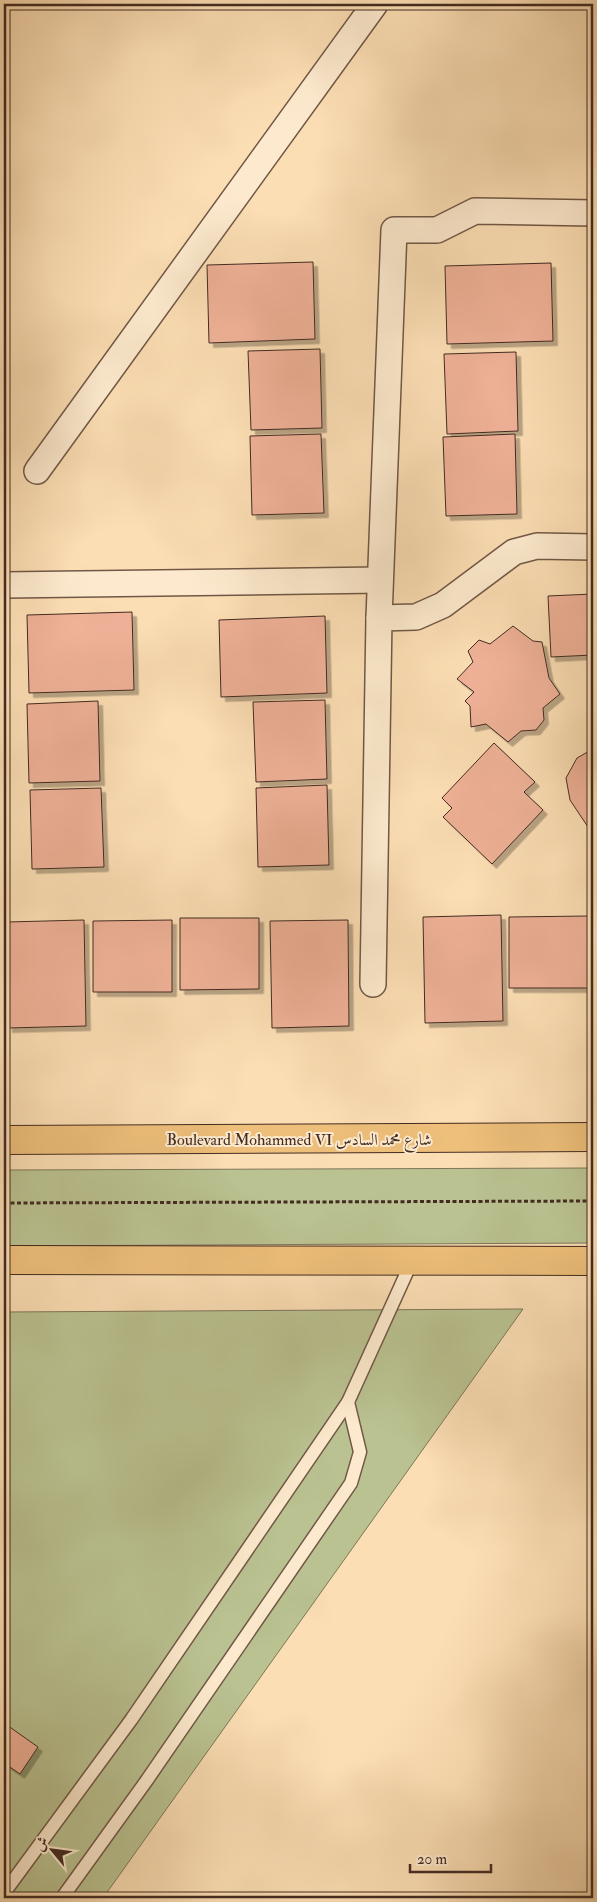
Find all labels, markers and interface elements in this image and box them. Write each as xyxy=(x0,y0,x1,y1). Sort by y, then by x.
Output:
street label: Boulevard Mohammed VI شارع محمد السادس xyxy=(166,1130,432,1153)
north arrow xyxy=(28,1824,78,1874)
text: ش xyxy=(30,1834,52,1854)
scale bar xyxy=(410,1842,491,1874)
text: 20 m xyxy=(417,1850,447,1869)

